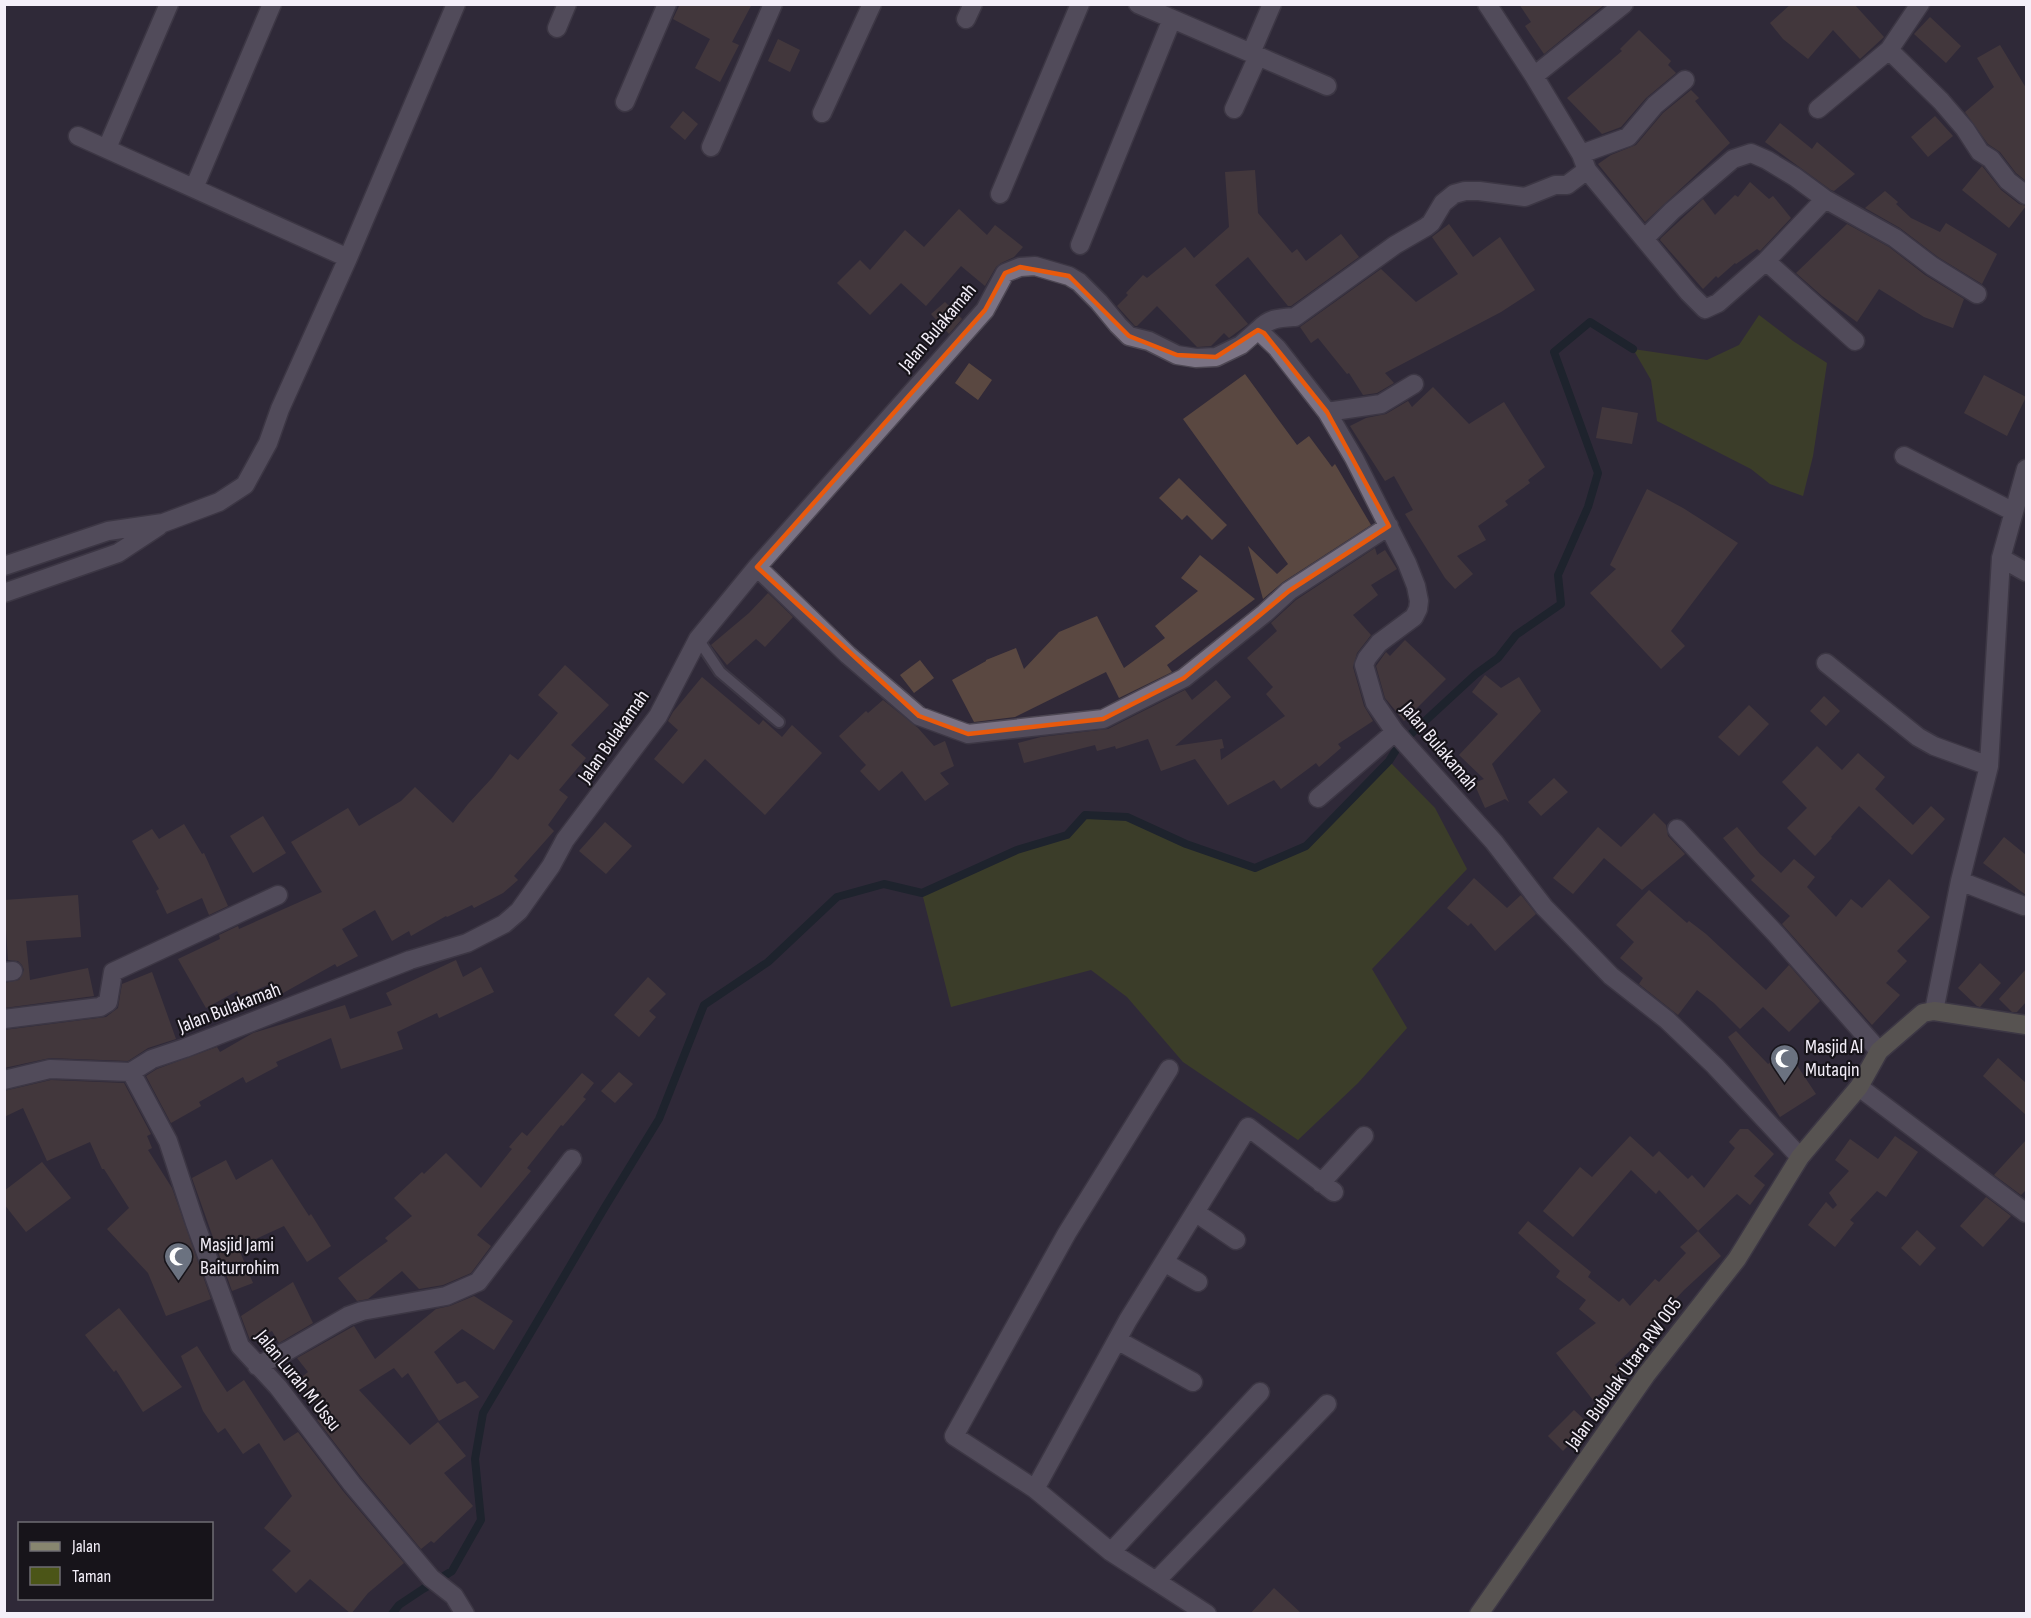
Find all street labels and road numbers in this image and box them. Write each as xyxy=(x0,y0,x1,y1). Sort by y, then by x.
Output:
street label: Jalan Bulakamah xyxy=(893,279,982,378)
street label: Jalan Bulakamah xyxy=(572,685,655,789)
street label: Jalan Bulakamah xyxy=(1395,697,1483,796)
street label: Jalan Bulakamah xyxy=(174,977,284,1039)
street label: Jalan Bubulak Utara RW 005 xyxy=(1560,1293,1687,1455)
street label: Jalan Lurah M Ussu xyxy=(250,1324,346,1436)

